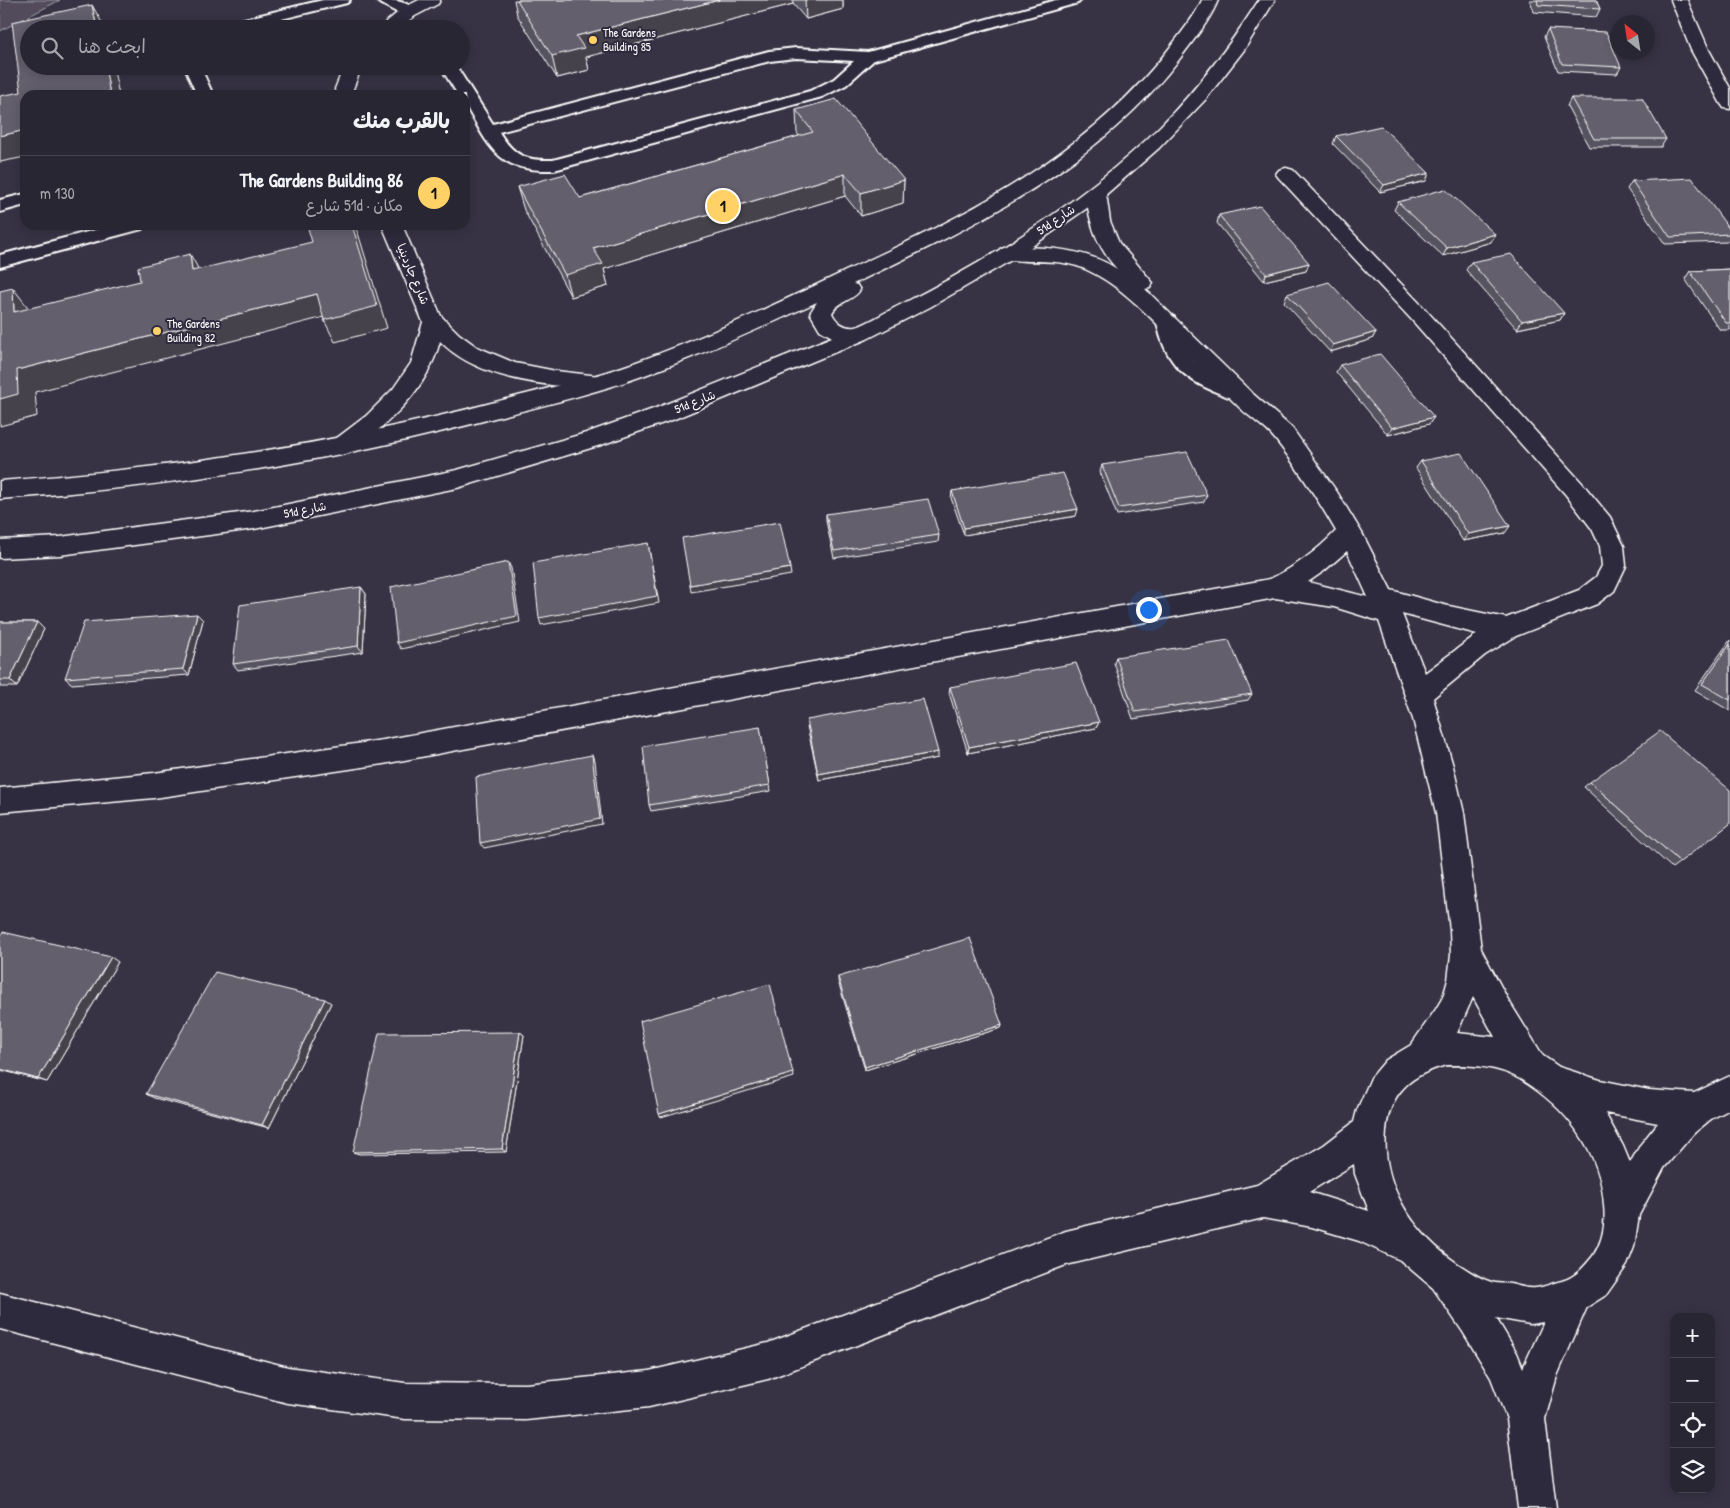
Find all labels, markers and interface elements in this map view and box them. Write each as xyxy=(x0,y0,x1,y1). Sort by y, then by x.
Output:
north arrow xyxy=(1610,15,1655,60)
search box xyxy=(20,20,470,75)
place label: The Gardens Building 85 xyxy=(603,24,656,55)
text: ابحث هنا xyxy=(78,33,146,59)
icon: search xyxy=(38,34,66,62)
marker: The Gardens Building 85 xyxy=(587,34,599,46)
text: بالقرب منك xyxy=(353,106,450,135)
text: The Gardens Building 86 xyxy=(240,167,403,193)
text: 130 m xyxy=(40,182,75,204)
text: 1 xyxy=(431,182,437,204)
pin: 1 xyxy=(707,187,739,225)
text: مكان · 51d شارع xyxy=(306,194,403,216)
street label: 51d شارع xyxy=(1033,201,1079,239)
street label: شارع جاردينيا xyxy=(392,241,434,307)
place label: The Gardens Building 82 xyxy=(167,315,220,346)
marker: The Gardens Building 82 xyxy=(151,325,163,337)
street label: 51d شارع xyxy=(672,386,718,418)
street label: 51d شارع xyxy=(282,497,328,523)
your location xyxy=(1136,597,1162,623)
map controls xyxy=(1670,1313,1715,1493)
button: + xyxy=(1670,1313,1715,1358)
button: − xyxy=(1670,1358,1715,1403)
button: locate xyxy=(1670,1403,1715,1448)
button: layers xyxy=(1670,1448,1715,1493)

